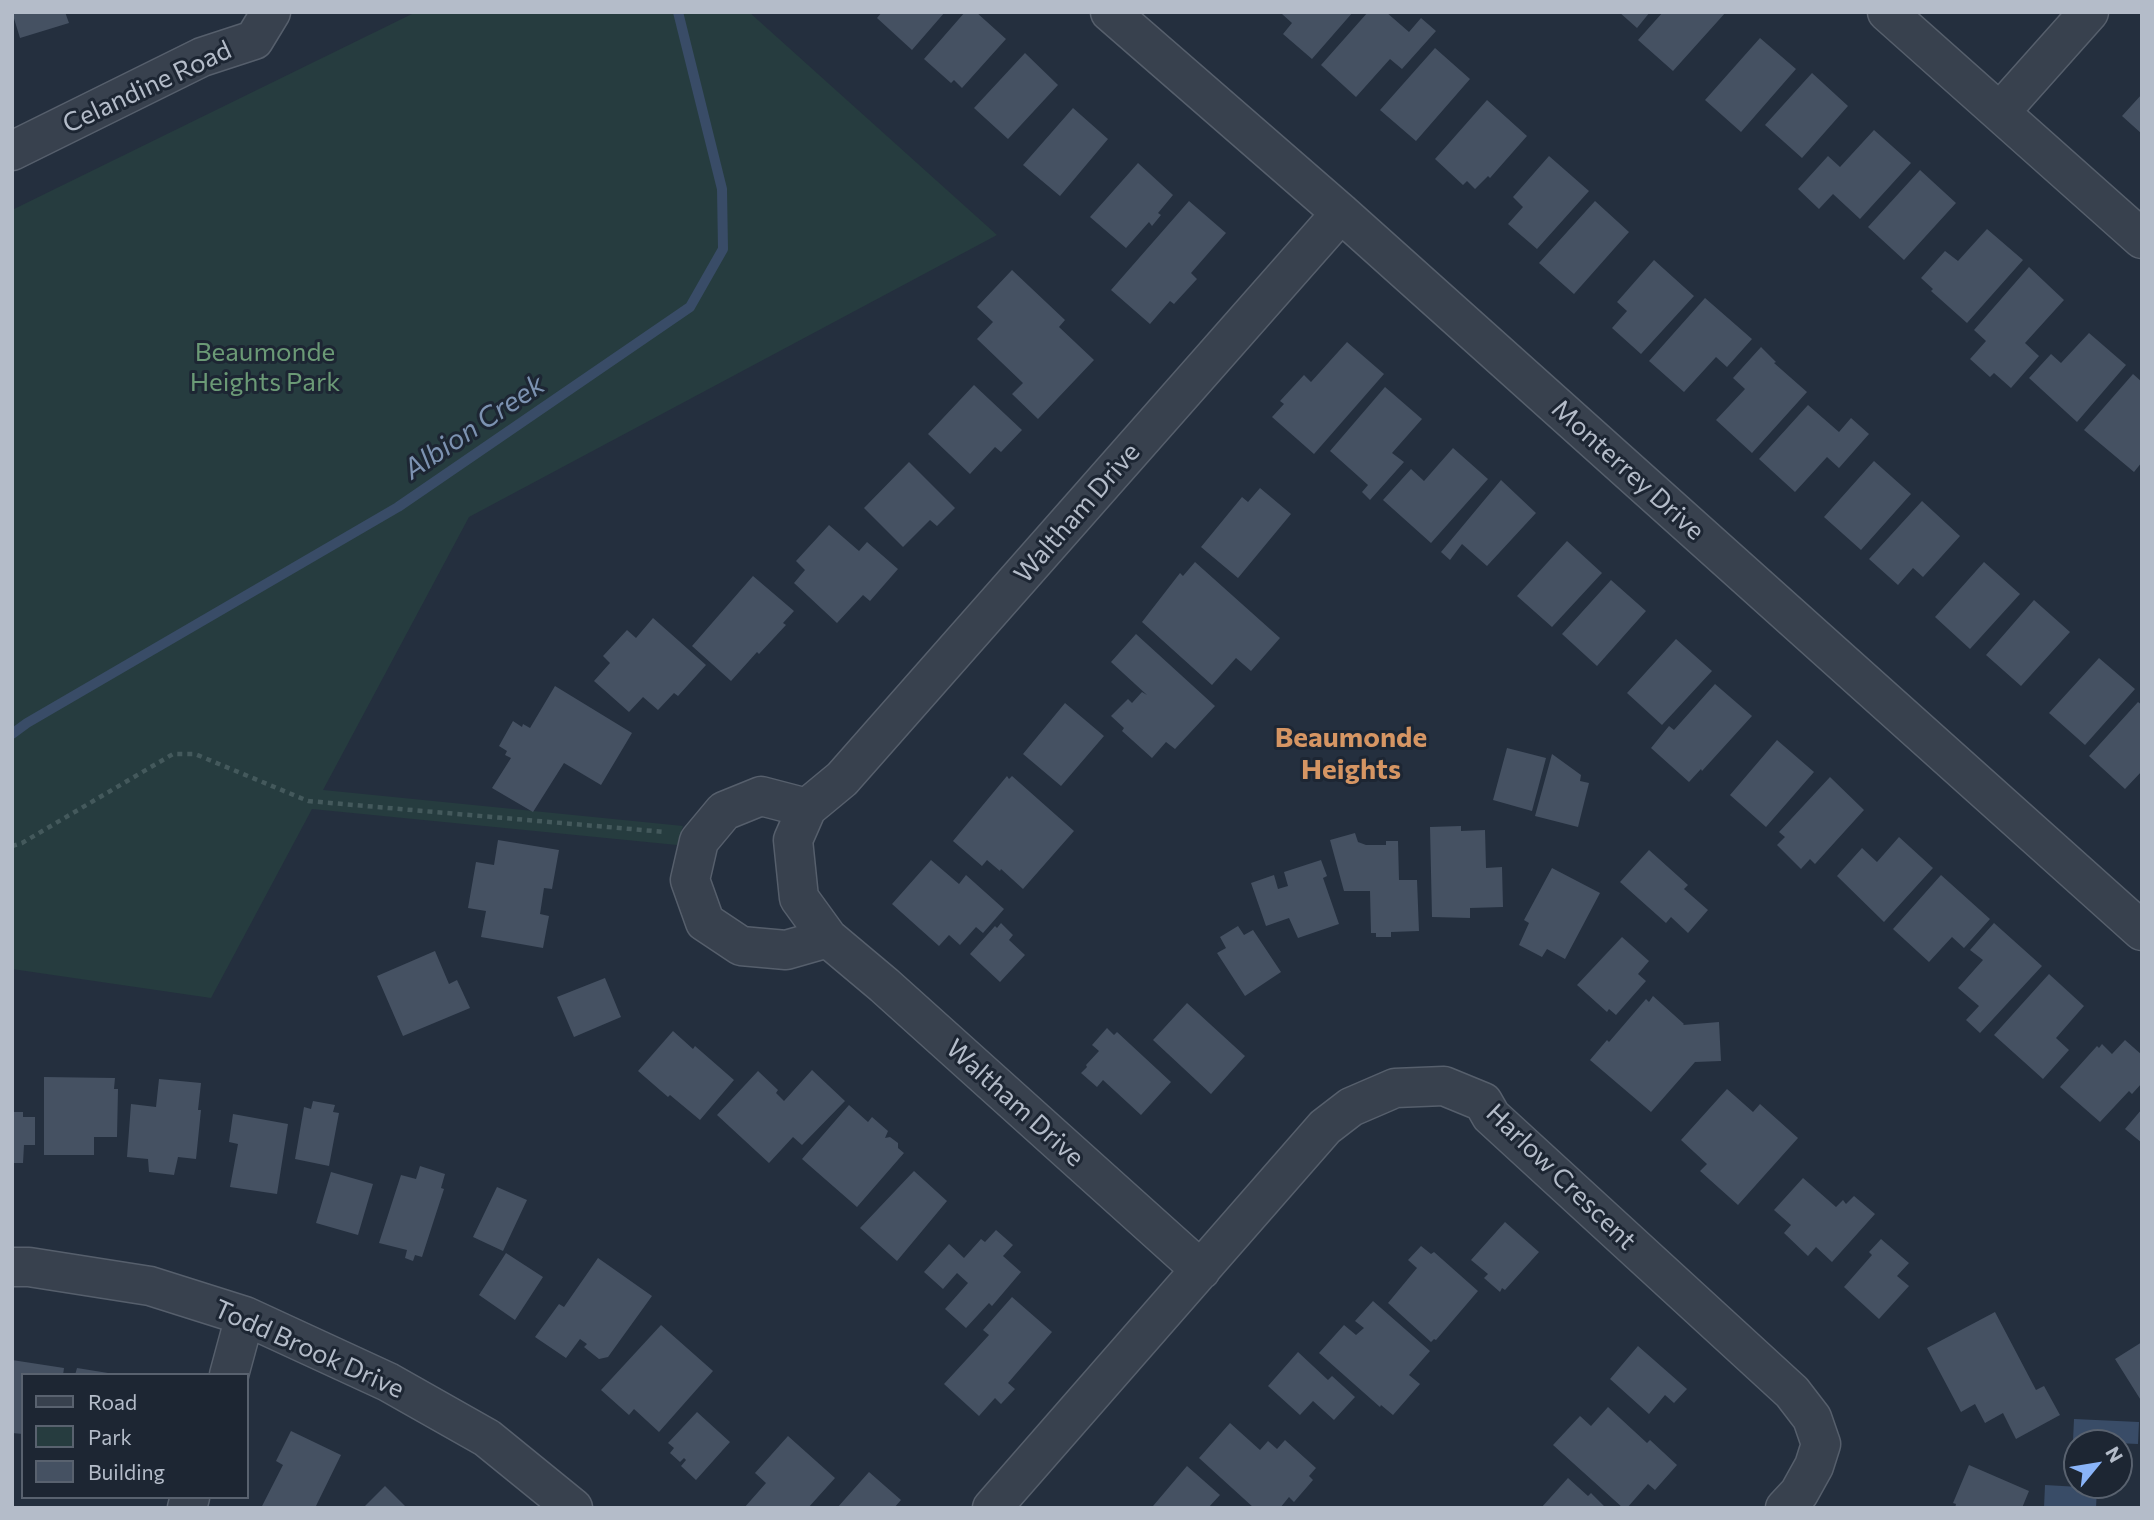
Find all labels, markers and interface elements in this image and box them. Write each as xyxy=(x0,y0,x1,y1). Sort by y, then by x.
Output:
street label: Celandine Road xyxy=(58,34,236,140)
park label: Beaumonde Heights Park xyxy=(190,336,340,398)
water label: Albion Creek xyxy=(397,368,551,486)
street label: Monterrey Drive xyxy=(1545,393,1711,547)
street label: Waltham Drive xyxy=(1008,437,1146,589)
district label: Beaumonde Heights xyxy=(1275,721,1427,787)
street label: Waltham Drive xyxy=(940,1033,1090,1173)
street label: Harlow Crescent xyxy=(1480,1098,1642,1256)
street label: Todd Brook Drive xyxy=(209,1293,409,1405)
legend xyxy=(21,1373,248,1499)
text: Road xyxy=(88,1389,137,1414)
text: Park xyxy=(88,1424,132,1449)
north arrow xyxy=(2063,1429,2133,1499)
text: N xyxy=(2101,1442,2128,1466)
text: Building xyxy=(88,1459,165,1484)

